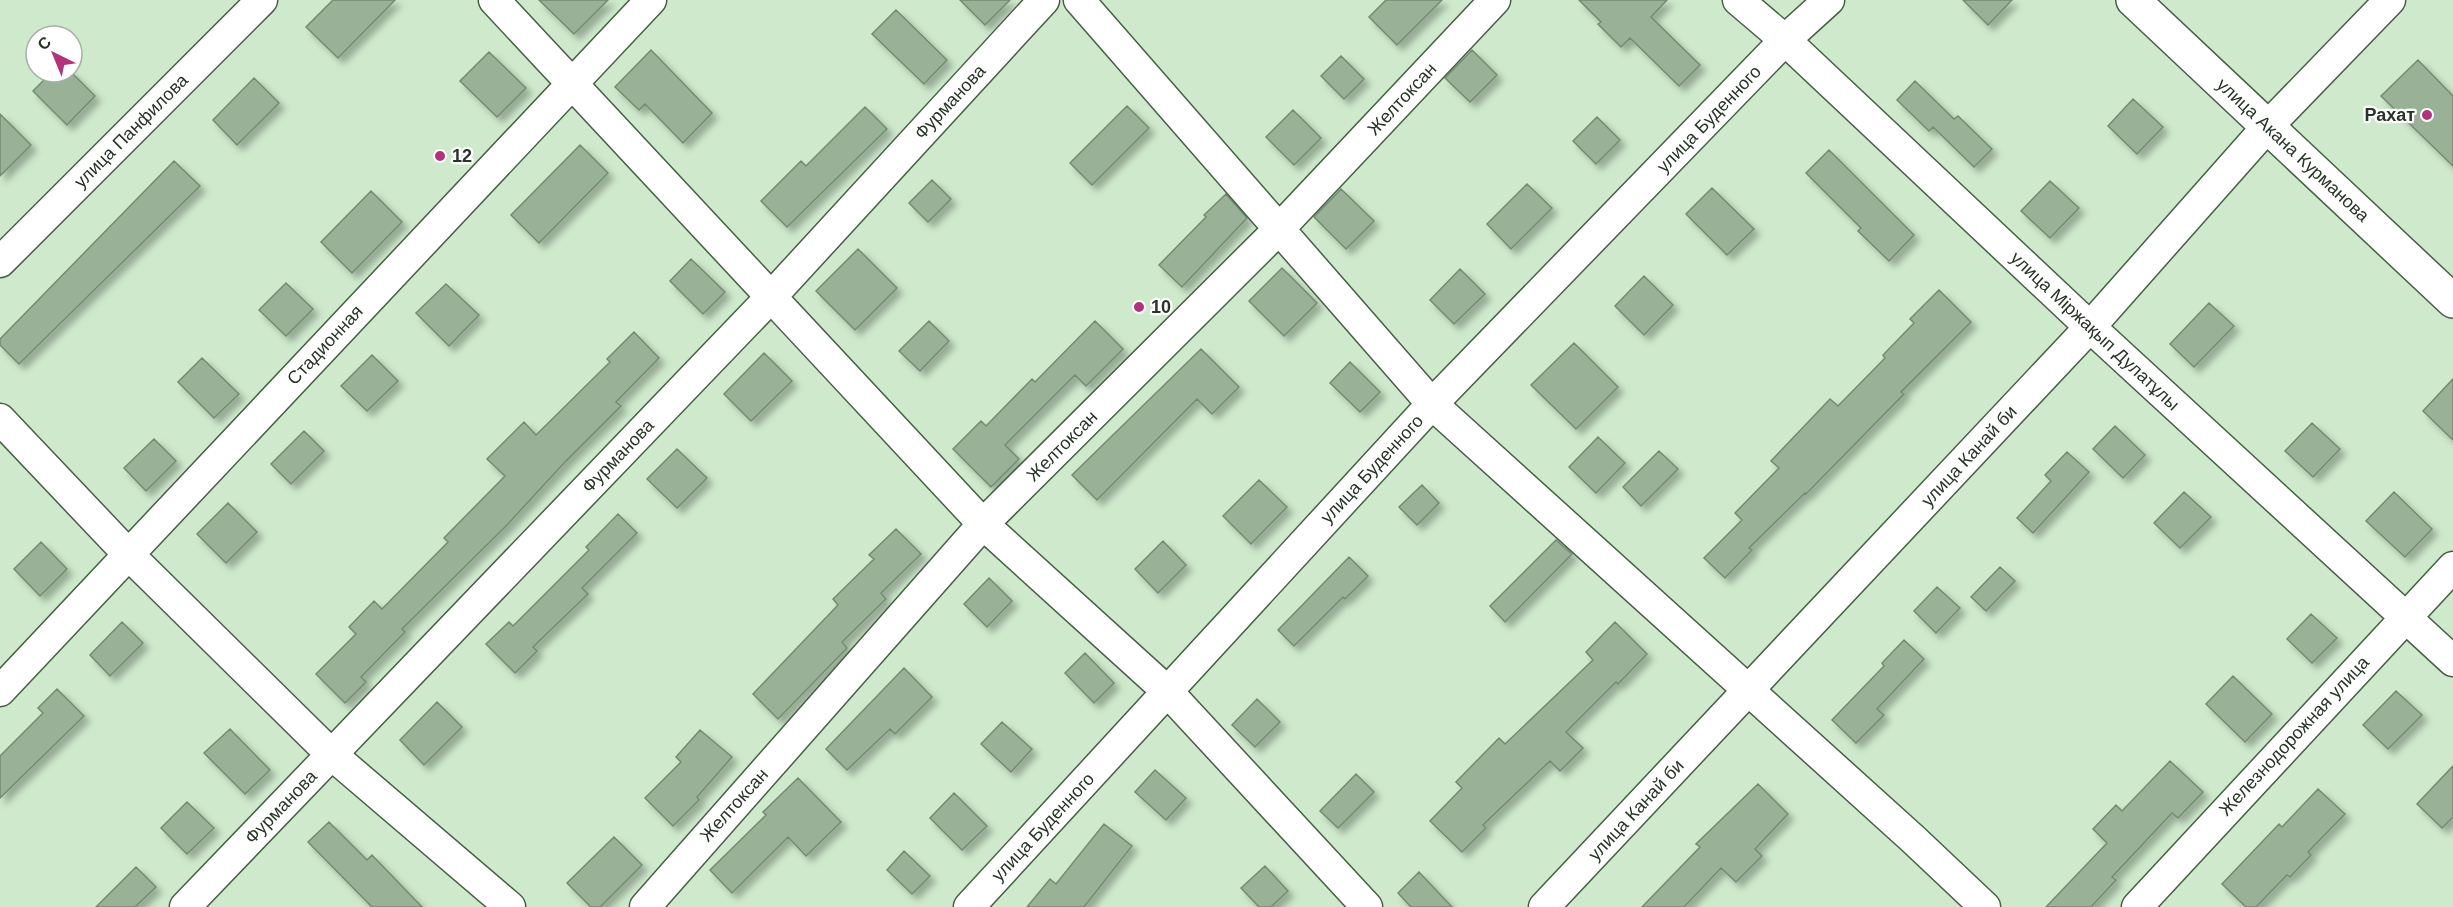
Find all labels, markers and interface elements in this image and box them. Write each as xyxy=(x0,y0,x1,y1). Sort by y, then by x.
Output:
north arrow xyxy=(24,24,84,84)
text: С xyxy=(34,33,54,54)
street label: Желтоксан xyxy=(1364,59,1440,139)
street label: Фурманова xyxy=(911,60,990,143)
street label: улица Буденного xyxy=(1653,61,1765,177)
street label: улица Панфилова xyxy=(70,69,193,192)
street label: улица Акана Курманова xyxy=(2213,74,2374,226)
place label: Рахат xyxy=(2364,105,2415,125)
marker: Рахат xyxy=(2420,108,2434,122)
place label: 12 xyxy=(452,146,472,166)
marker: 12 xyxy=(433,149,447,163)
street label: улица Міржақып Дулатұлы xyxy=(2007,248,2183,414)
place label: 10 xyxy=(1151,297,1171,317)
marker: 10 xyxy=(1132,300,1146,314)
street label: Стадионная xyxy=(283,301,367,389)
street label: улица Канай би xyxy=(1917,402,2021,510)
street label: Желтоксан xyxy=(1023,407,1101,485)
street label: улица Буденного xyxy=(1317,411,1427,527)
street label: Фурманова xyxy=(578,414,659,497)
street label: Железнодорожная улица xyxy=(2215,652,2374,820)
street label: улица Канай би xyxy=(1584,756,1688,864)
street label: Желтоксан xyxy=(696,764,772,846)
street label: Фурманова xyxy=(241,765,322,848)
street label: улица Буденного xyxy=(988,769,1098,885)

